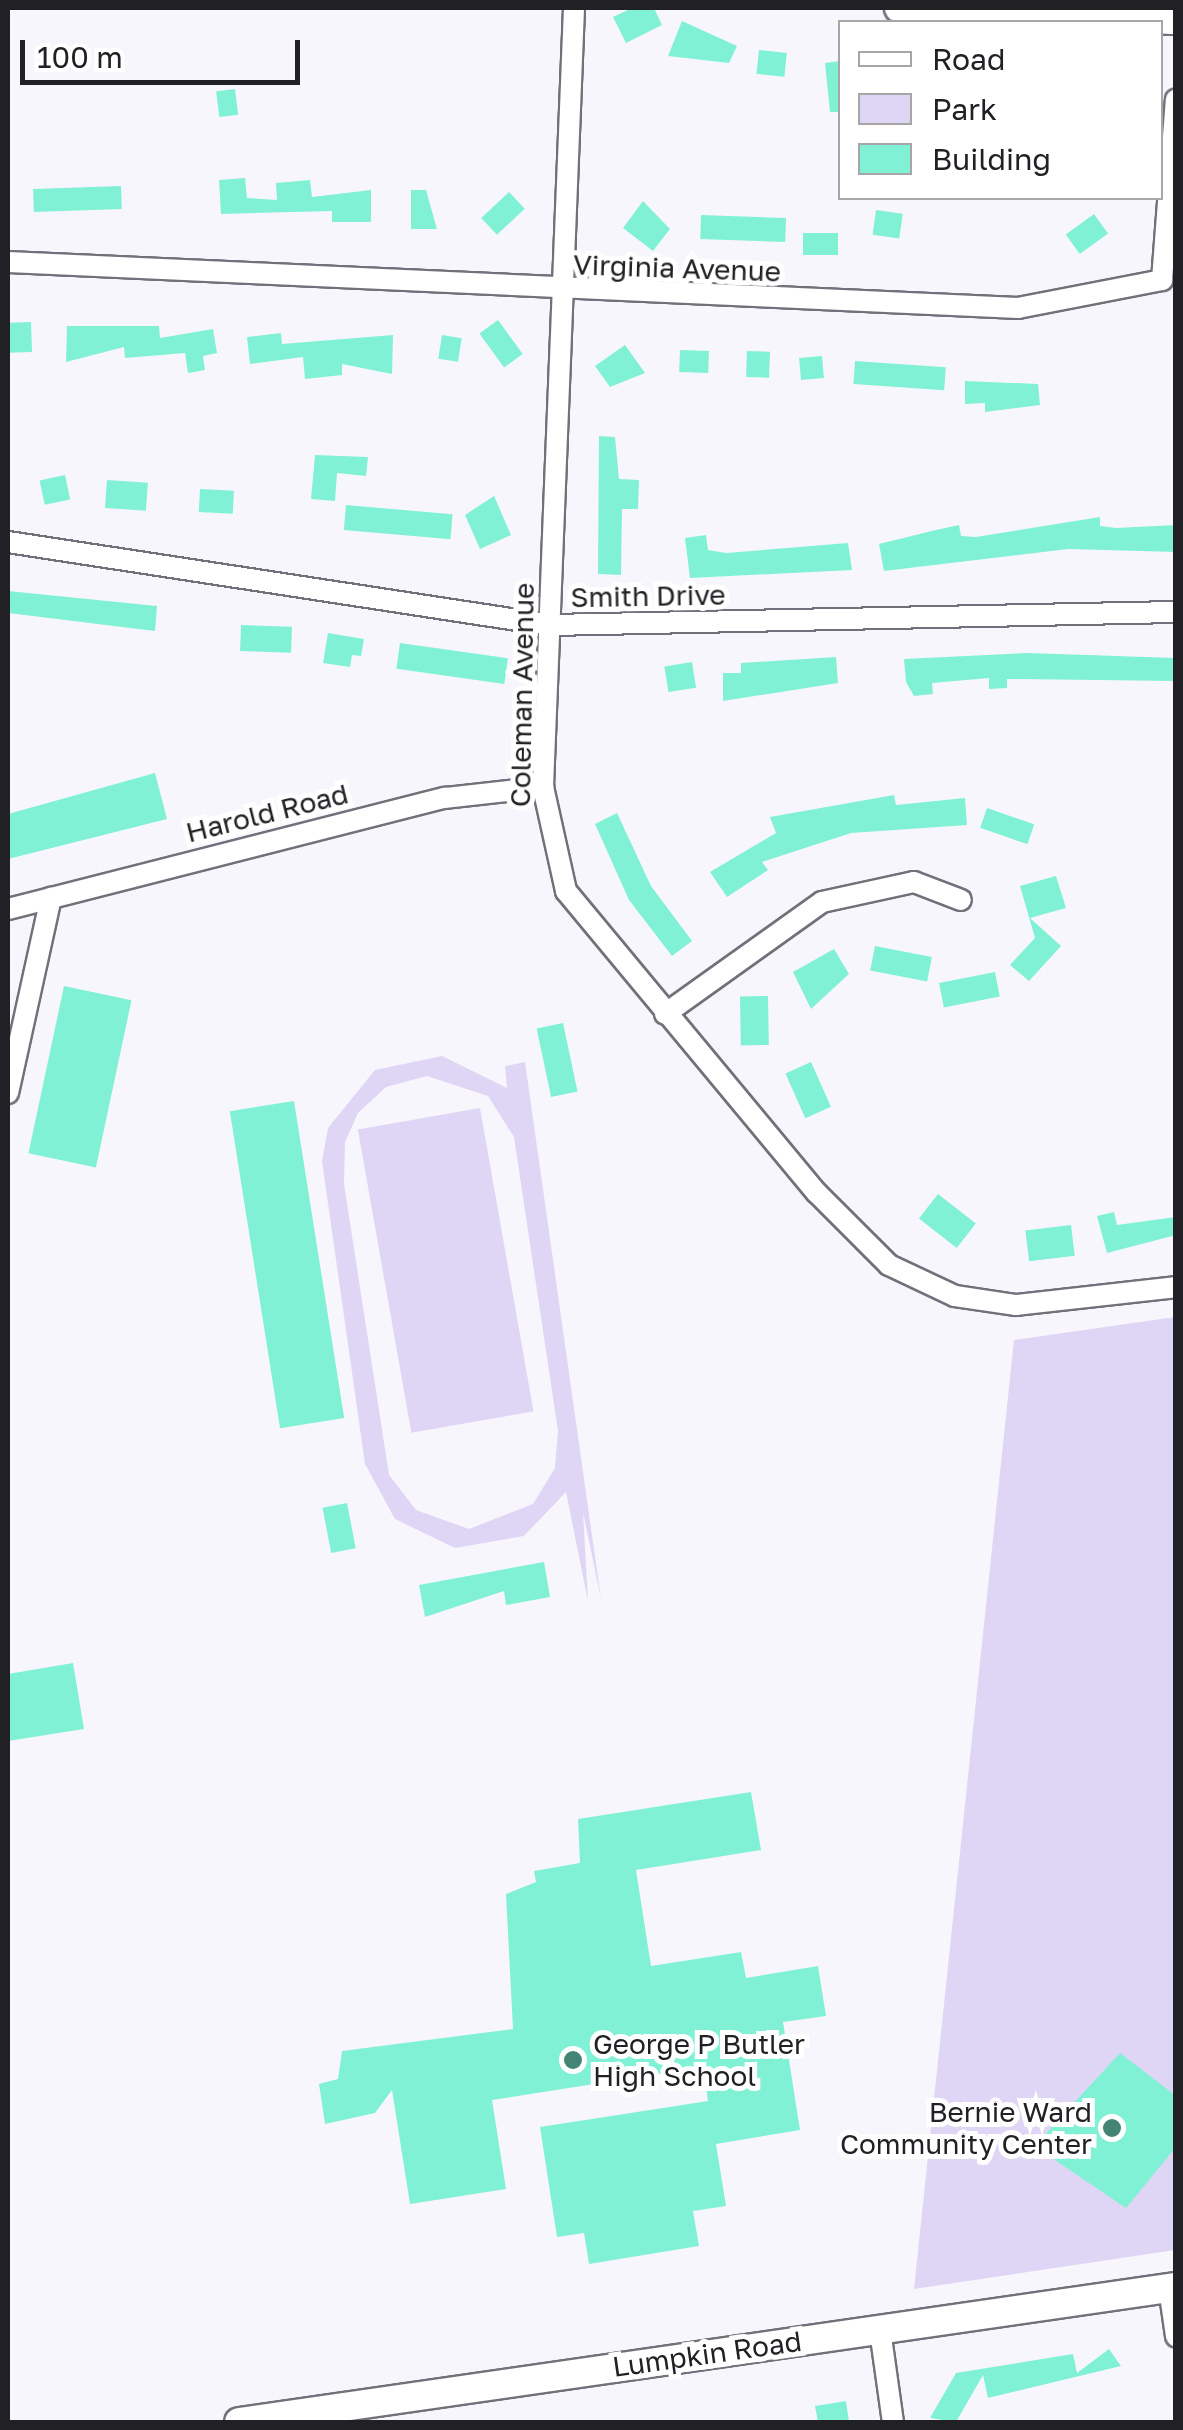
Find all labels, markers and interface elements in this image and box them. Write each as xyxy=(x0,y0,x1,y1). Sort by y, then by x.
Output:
scale bar xyxy=(25,20,305,82)
legend xyxy=(838,20,1163,200)
text: 100 m xyxy=(37,39,123,75)
text: Road xyxy=(932,41,1006,77)
text: Park xyxy=(932,91,997,127)
text: Building xyxy=(932,141,1051,177)
street label: Virginia Avenue xyxy=(572,248,782,288)
street label: Smith Drive xyxy=(570,578,726,614)
street label: Coleman Avenue xyxy=(503,583,541,807)
street label: Harold Road xyxy=(182,777,352,849)
place label: George P Butler High School xyxy=(593,2027,805,2093)
marker: George P Butler High School xyxy=(562,2049,584,2071)
place label: Bernie Ward Community Center xyxy=(840,2095,1092,2161)
marker: Bernie Ward Community Center xyxy=(1101,2117,1123,2139)
street label: Lumpkin Road xyxy=(610,2324,804,2384)

